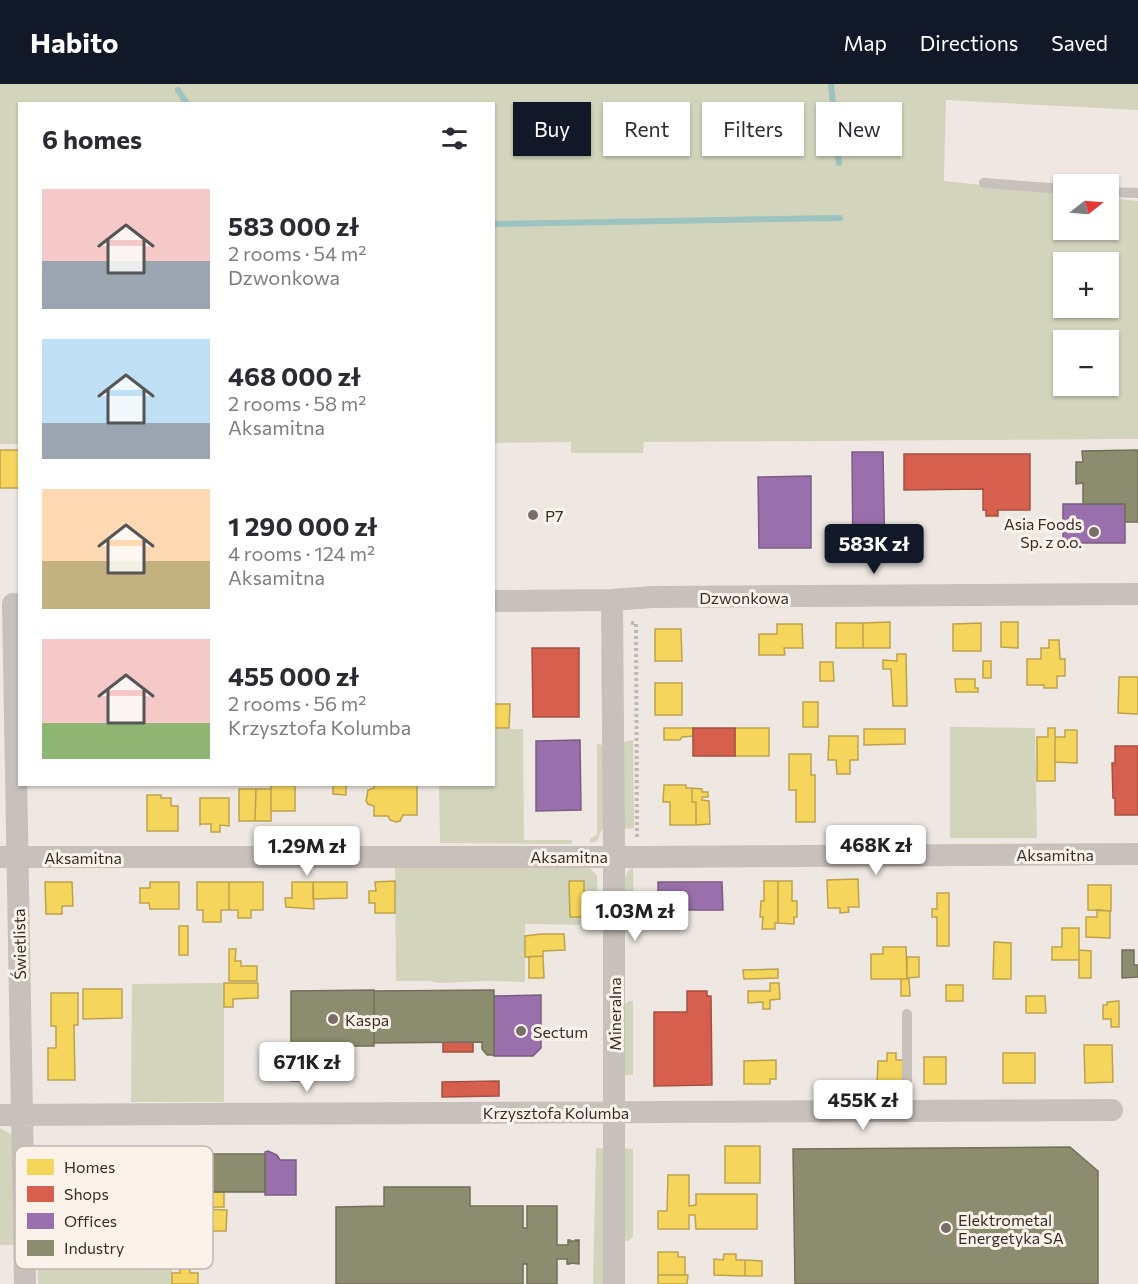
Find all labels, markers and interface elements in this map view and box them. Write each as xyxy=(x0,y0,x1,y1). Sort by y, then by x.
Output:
text: Habito xyxy=(30,25,119,59)
text: Map xyxy=(844,30,887,55)
text: Directions xyxy=(920,30,1018,55)
text: Saved xyxy=(1051,30,1108,55)
chip: Buy xyxy=(513,102,591,156)
chip: Rent xyxy=(603,102,690,156)
chip: Filters xyxy=(702,102,804,156)
chip: New xyxy=(816,102,902,156)
icon: filters xyxy=(438,122,471,155)
text: 6 homes xyxy=(42,123,142,154)
north arrow xyxy=(1053,174,1119,240)
map controls xyxy=(1053,174,1119,396)
text: 583 000 zł xyxy=(228,210,359,241)
icon: home xyxy=(90,213,162,285)
text: 2 rooms · 54 m² xyxy=(228,241,366,265)
button: + xyxy=(1053,252,1119,318)
text: Dzwonkowa xyxy=(228,265,340,289)
button: − xyxy=(1053,330,1119,396)
text: 468 000 zł xyxy=(228,360,360,391)
icon: home xyxy=(90,363,162,435)
text: 2 rooms · 58 m² xyxy=(228,391,366,415)
text: Aksamitna xyxy=(228,415,325,439)
place label: P7 xyxy=(545,506,564,525)
marker: P7 xyxy=(526,508,540,522)
text: 1 290 000 zł xyxy=(228,510,377,541)
icon: home xyxy=(90,513,162,585)
place label: Asia Foods Sp. z o.o. xyxy=(1004,514,1082,551)
pin: 583K zł xyxy=(819,524,929,575)
marker: Asia Foods Sp. z o.o. xyxy=(1087,525,1101,539)
text: 583K zł xyxy=(839,531,909,555)
text: 4 rooms · 124 m² xyxy=(228,541,375,565)
text: Aksamitna xyxy=(228,565,325,589)
street label: Dzwonkowa xyxy=(699,588,789,607)
text: 455 000 zł xyxy=(228,660,359,691)
icon: home xyxy=(90,663,162,735)
text: 2 rooms · 56 m² xyxy=(228,691,366,715)
text: Krzysztofa Kolumba xyxy=(228,715,411,739)
pin: 468K zł xyxy=(821,825,931,876)
pin: 1.29M zł xyxy=(245,826,369,877)
text: 468K zł xyxy=(840,832,912,856)
text: 1.29M zł xyxy=(268,833,346,857)
street label: Aksamitna xyxy=(1016,845,1094,864)
street label: Aksamitna xyxy=(530,847,608,866)
street label: Aksamitna xyxy=(44,848,122,867)
pin: 1.03M zł xyxy=(573,891,697,942)
text: 1.03M zł xyxy=(595,898,675,922)
street label: Świetlista xyxy=(9,908,29,980)
street label: Mineralna xyxy=(605,977,624,1051)
place label: Kaspa xyxy=(345,1010,389,1029)
marker: Kaspa xyxy=(326,1012,340,1026)
place label: Sectum xyxy=(533,1022,588,1041)
marker: Sectum xyxy=(514,1024,528,1038)
pin: 671K zł xyxy=(252,1042,362,1093)
text: 671K zł xyxy=(273,1049,341,1073)
pin: 455K zł xyxy=(808,1080,918,1131)
text: 455K zł xyxy=(828,1087,898,1111)
street label: Krzysztofa Kolumba xyxy=(483,1103,629,1122)
legend xyxy=(15,1146,213,1269)
text: Homes xyxy=(64,1157,115,1176)
text: Shops xyxy=(64,1184,109,1203)
place label: Elektrometal Energetyka SA xyxy=(958,1210,1064,1247)
text: Offices xyxy=(64,1211,117,1230)
marker: Elektrometal Energetyka SA xyxy=(939,1221,953,1235)
text: Industry xyxy=(64,1238,124,1257)

